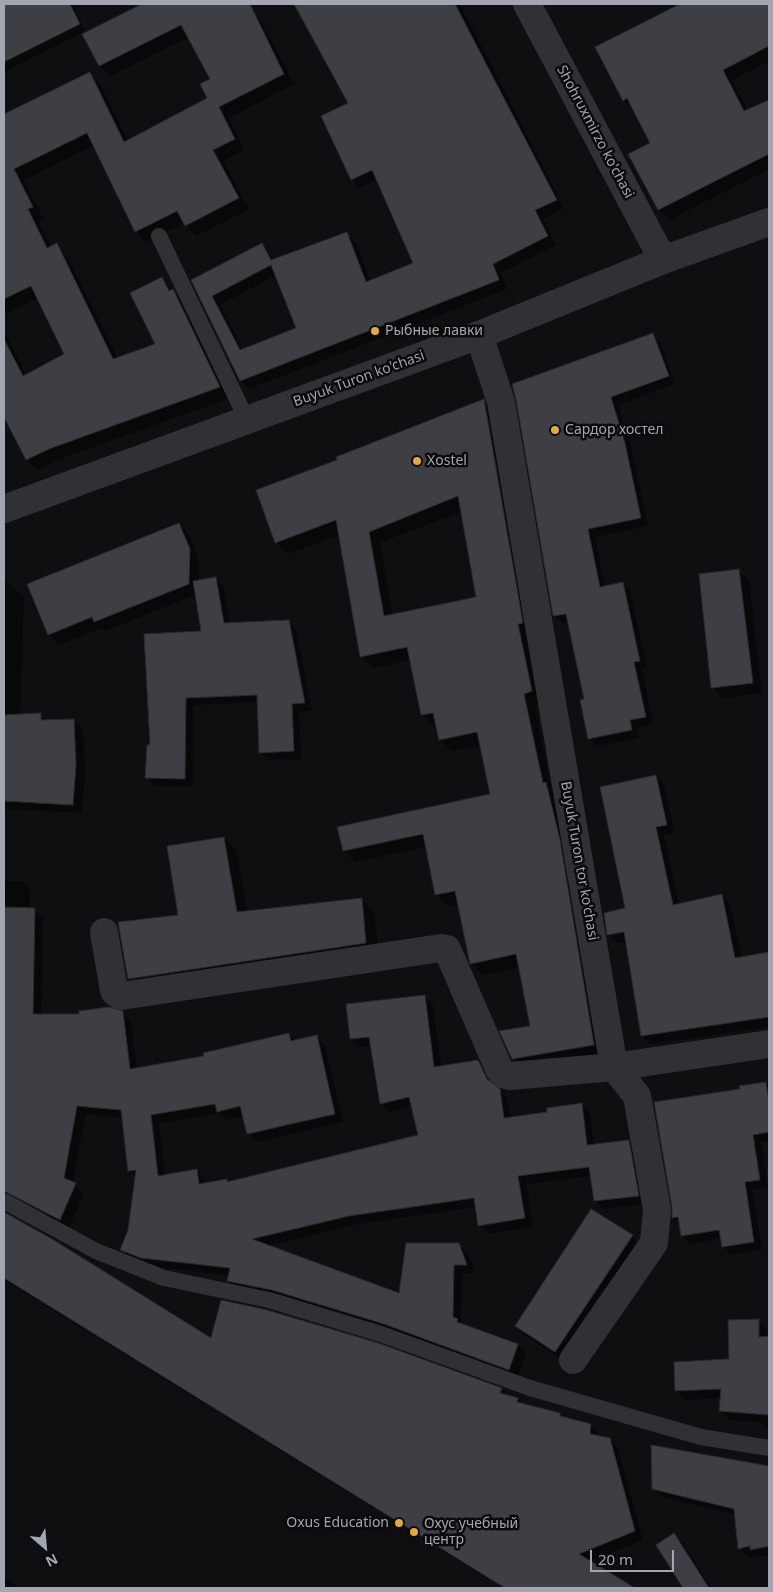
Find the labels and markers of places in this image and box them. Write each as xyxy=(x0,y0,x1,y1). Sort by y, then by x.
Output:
place label: Рыбные лавки xyxy=(385,323,483,339)
marker: Рыбные лавки xyxy=(369,325,381,337)
place label: Сардор хостел xyxy=(565,422,663,438)
marker: Сардор хостел xyxy=(549,424,561,436)
place label: Xostel xyxy=(427,453,467,469)
marker: Xostel xyxy=(411,455,423,467)
place label: Oxus Education xyxy=(286,1515,389,1531)
place label: Охус учебный центр xyxy=(424,1516,518,1548)
marker: Oxus Education xyxy=(393,1517,405,1529)
marker: Охус учебный центр xyxy=(408,1526,420,1538)

